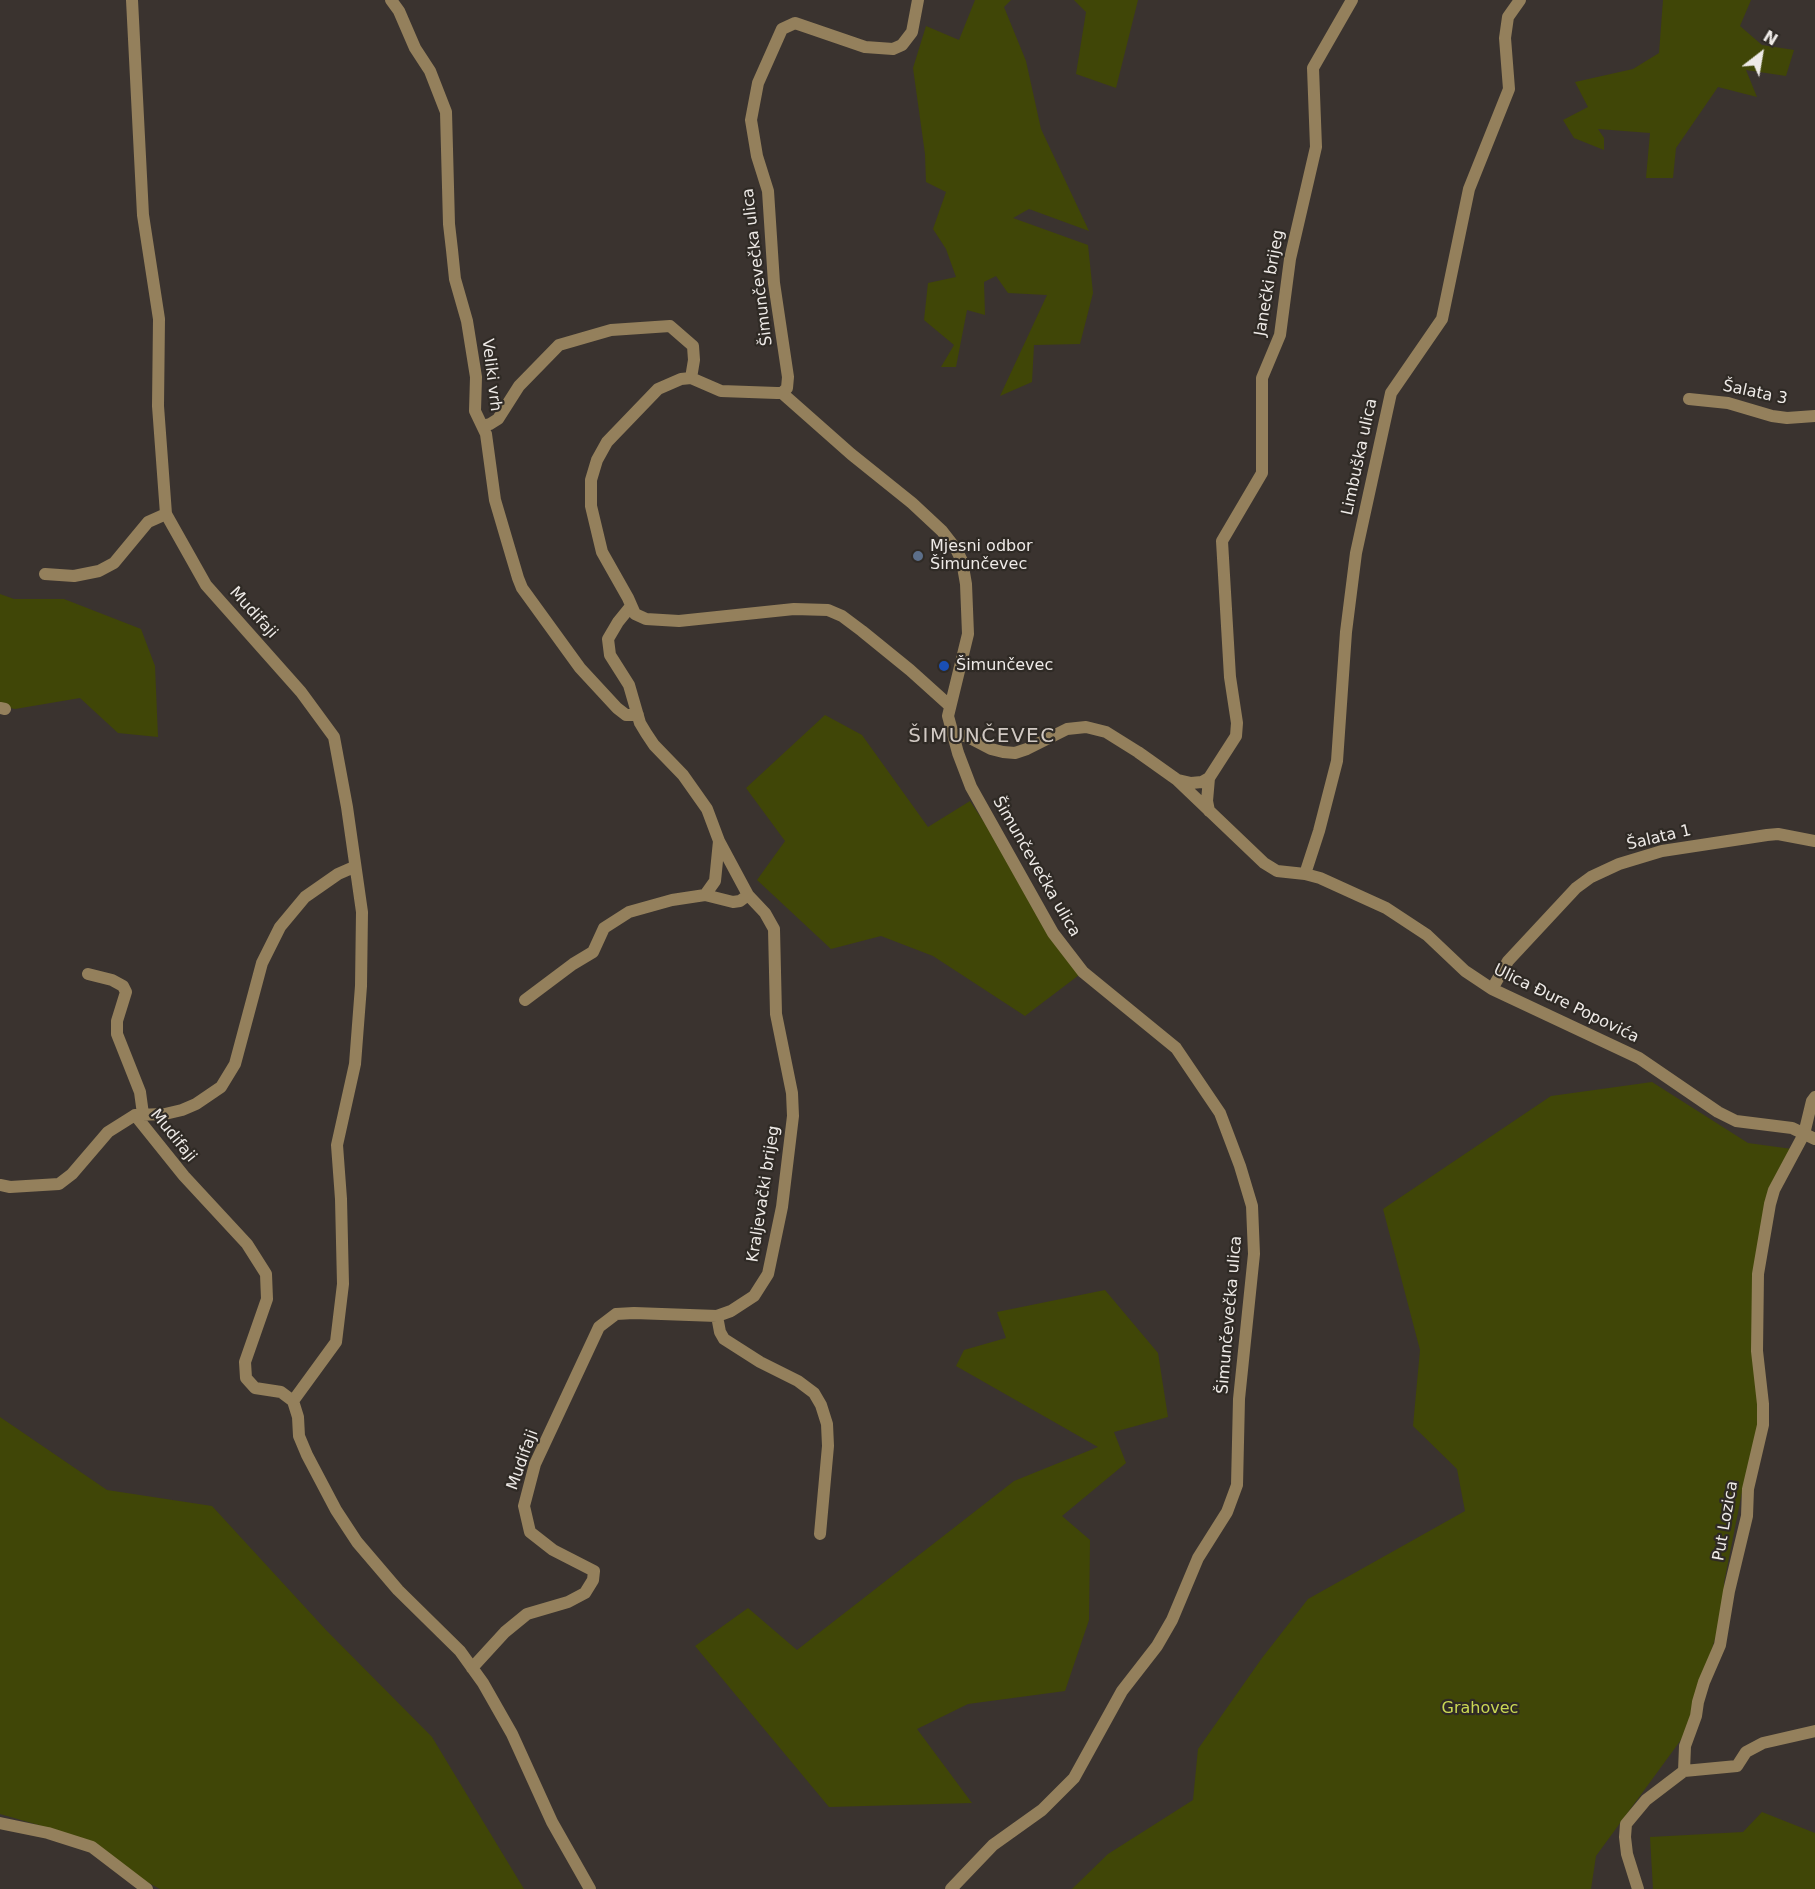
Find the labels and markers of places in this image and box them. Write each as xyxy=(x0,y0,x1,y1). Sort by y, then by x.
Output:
place label: Mjesni odbor Šimunčevec xyxy=(930,537,1033,575)
marker: Mjesni odbor Šimunčevec xyxy=(911,549,925,563)
place label: Šimunčevec xyxy=(956,656,1053,676)
marker: Šimunčevec xyxy=(937,659,951,673)

